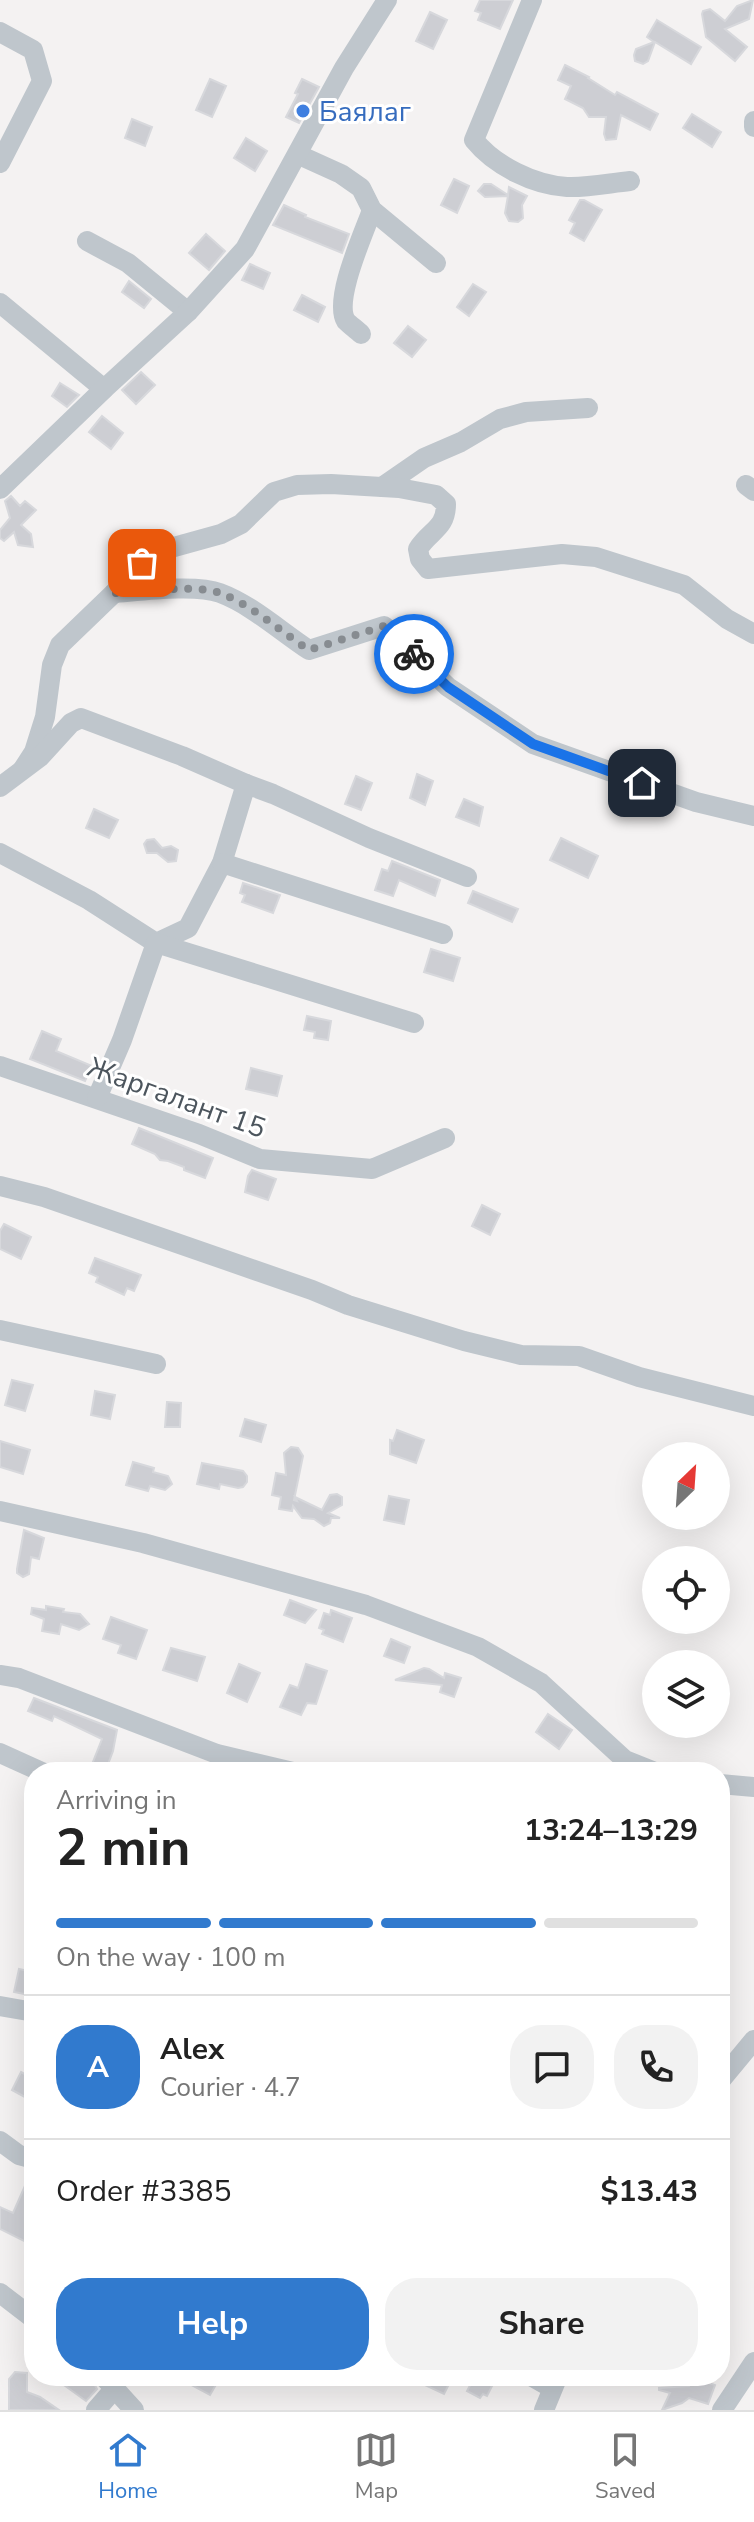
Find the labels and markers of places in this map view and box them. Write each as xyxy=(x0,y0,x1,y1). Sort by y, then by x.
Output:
place label: Баялаг xyxy=(319,93,411,131)
marker: Баялаг xyxy=(294,102,312,120)
pin xyxy=(108,529,176,597)
pin xyxy=(608,749,676,817)

